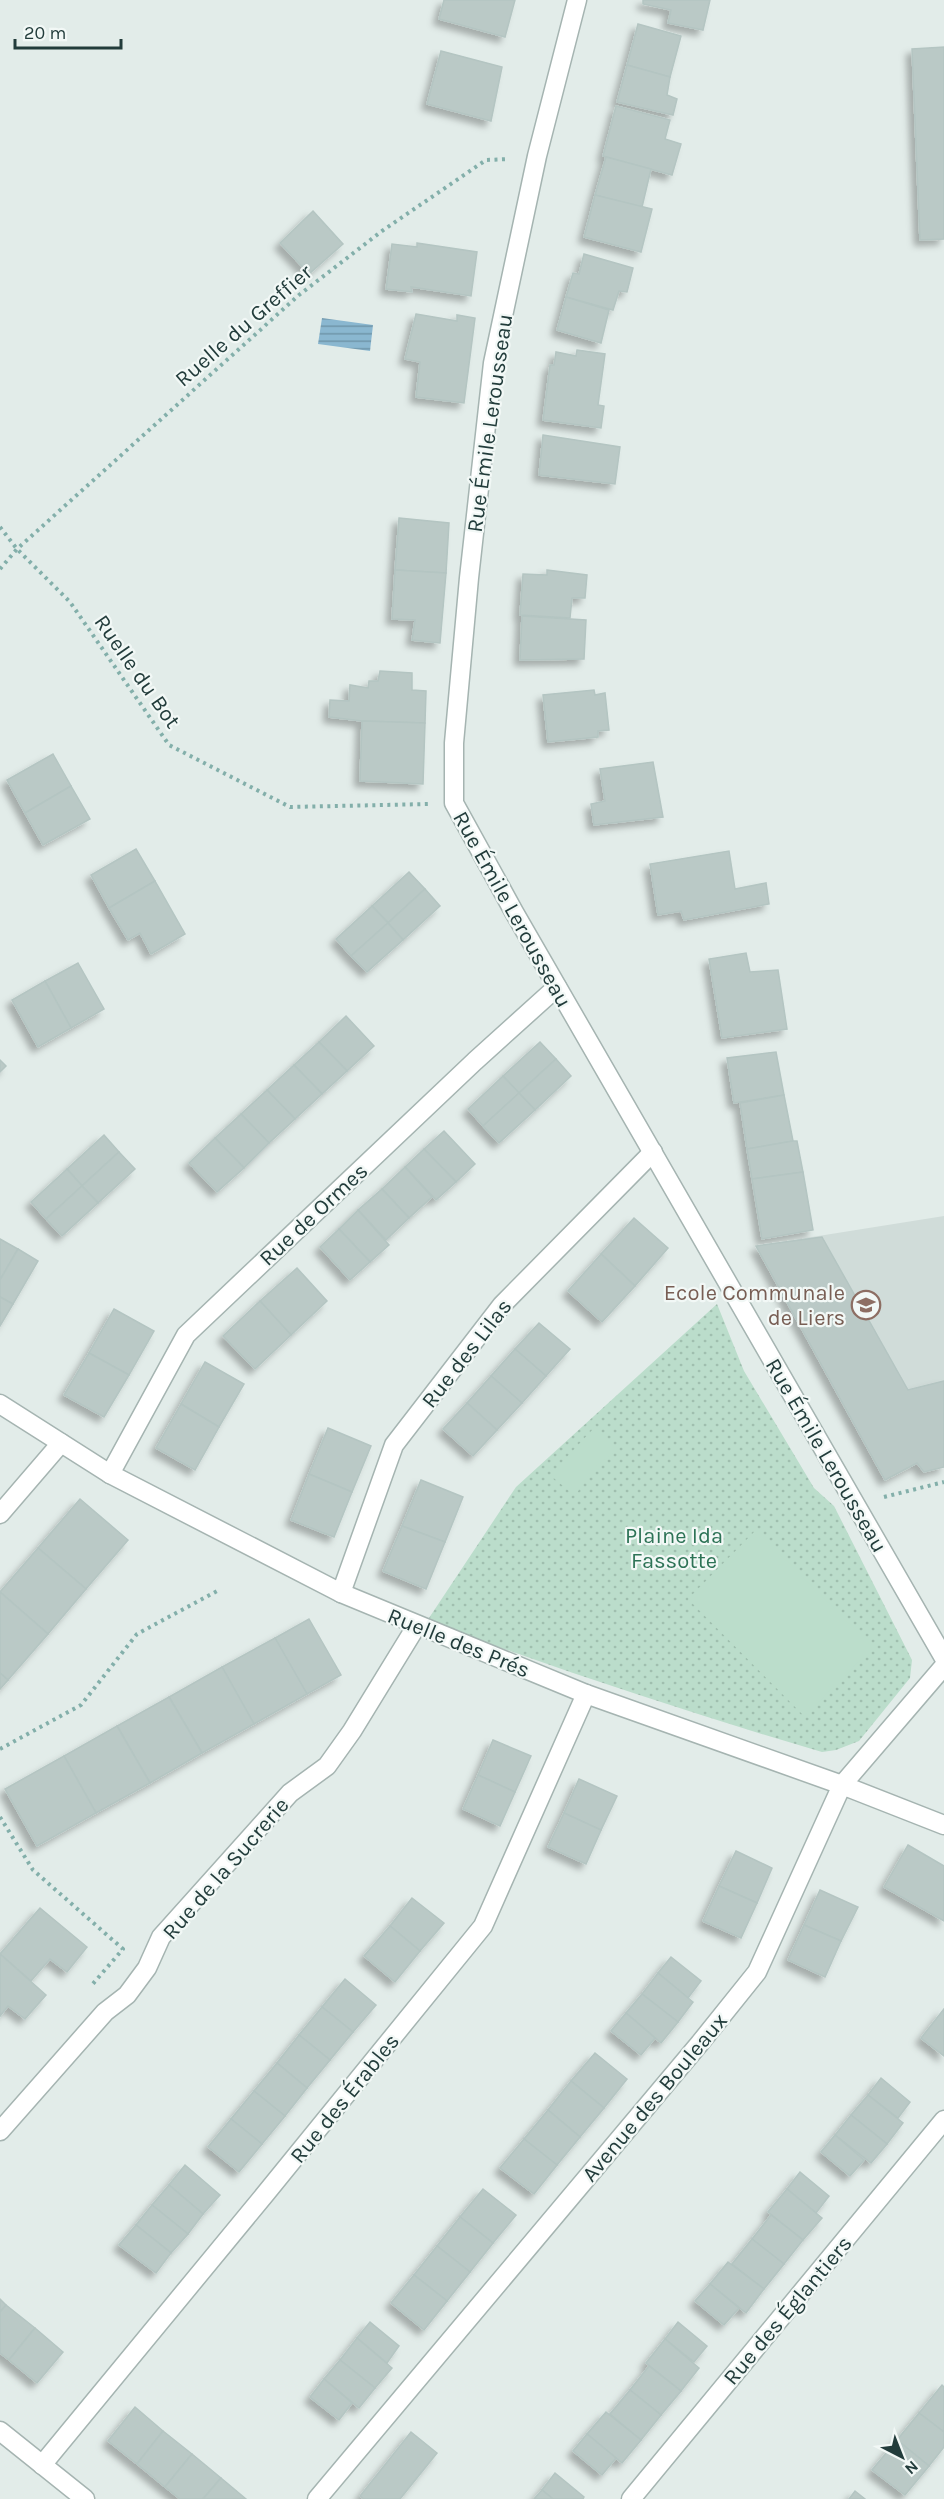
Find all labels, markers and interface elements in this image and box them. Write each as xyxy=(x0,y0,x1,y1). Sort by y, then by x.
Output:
scale bar xyxy=(15,12,122,50)
text: 20 m xyxy=(24,22,66,44)
street label: Ruelle du Greffier xyxy=(170,259,317,392)
street label: Rue Émile Lerousseau xyxy=(461,312,518,534)
street label: Ruelle du Bot xyxy=(89,610,186,733)
street label: Rue Émile Lerousseau xyxy=(447,806,578,1012)
street label: Rue de Ormes xyxy=(254,1158,373,1271)
place label: Ecole Communale de Liers xyxy=(664,1280,845,1331)
school or university icon: Ecole Communale de Liers xyxy=(850,1289,882,1321)
street label: Rue des Lilas xyxy=(416,1294,517,1413)
street label: Rue Émile Lerousseau xyxy=(760,1353,893,1557)
park label: Plaine Ida Fassotte xyxy=(625,1523,723,1574)
street label: Ruelle des Prés xyxy=(384,1603,534,1683)
street label: Rue de la Sucrerie xyxy=(157,1792,294,1945)
street label: Avenue des Bouleaux xyxy=(577,2008,733,2187)
street label: Rue des Érables xyxy=(284,2028,405,2169)
street label: Rue des Églantiers xyxy=(717,2230,858,2390)
north arrow xyxy=(872,2427,932,2487)
text: N xyxy=(901,2457,922,2479)

